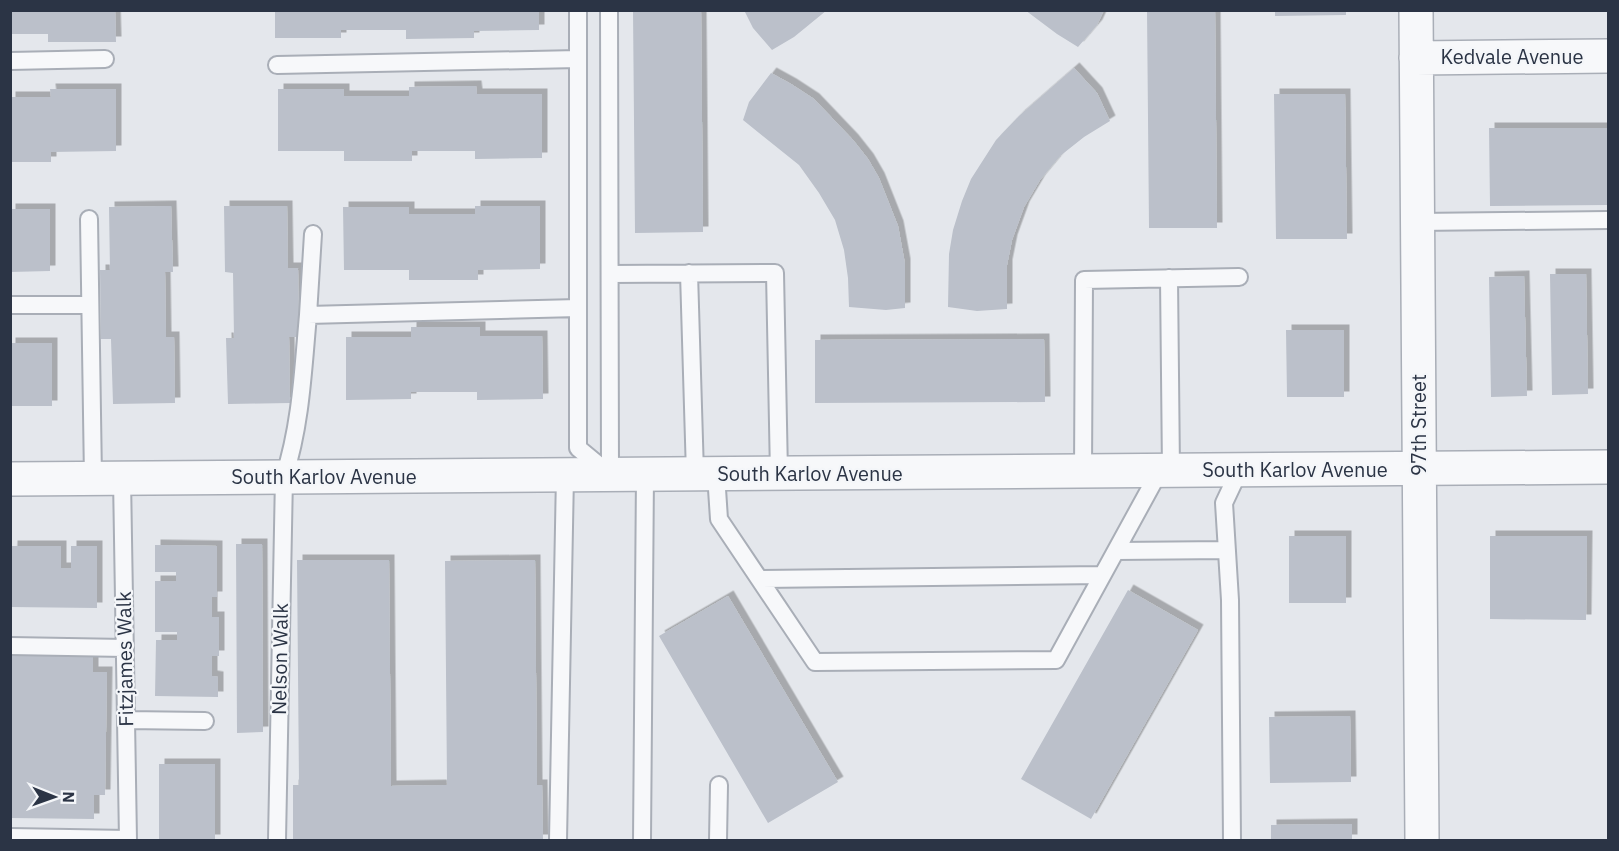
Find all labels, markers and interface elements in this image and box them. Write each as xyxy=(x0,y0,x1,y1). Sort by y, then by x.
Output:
street label: Kedvale Avenue xyxy=(1440,43,1584,70)
street label: 97th Street xyxy=(1405,374,1432,476)
street label: South Karlov Avenue xyxy=(1202,456,1388,483)
street label: South Karlov Avenue xyxy=(717,460,903,487)
street label: South Karlov Avenue xyxy=(231,463,417,490)
street label: Fitzjames Walk xyxy=(110,591,139,727)
street label: Nelson Walk xyxy=(265,602,294,715)
north arrow xyxy=(24,767,84,827)
text: N xyxy=(59,791,79,803)

